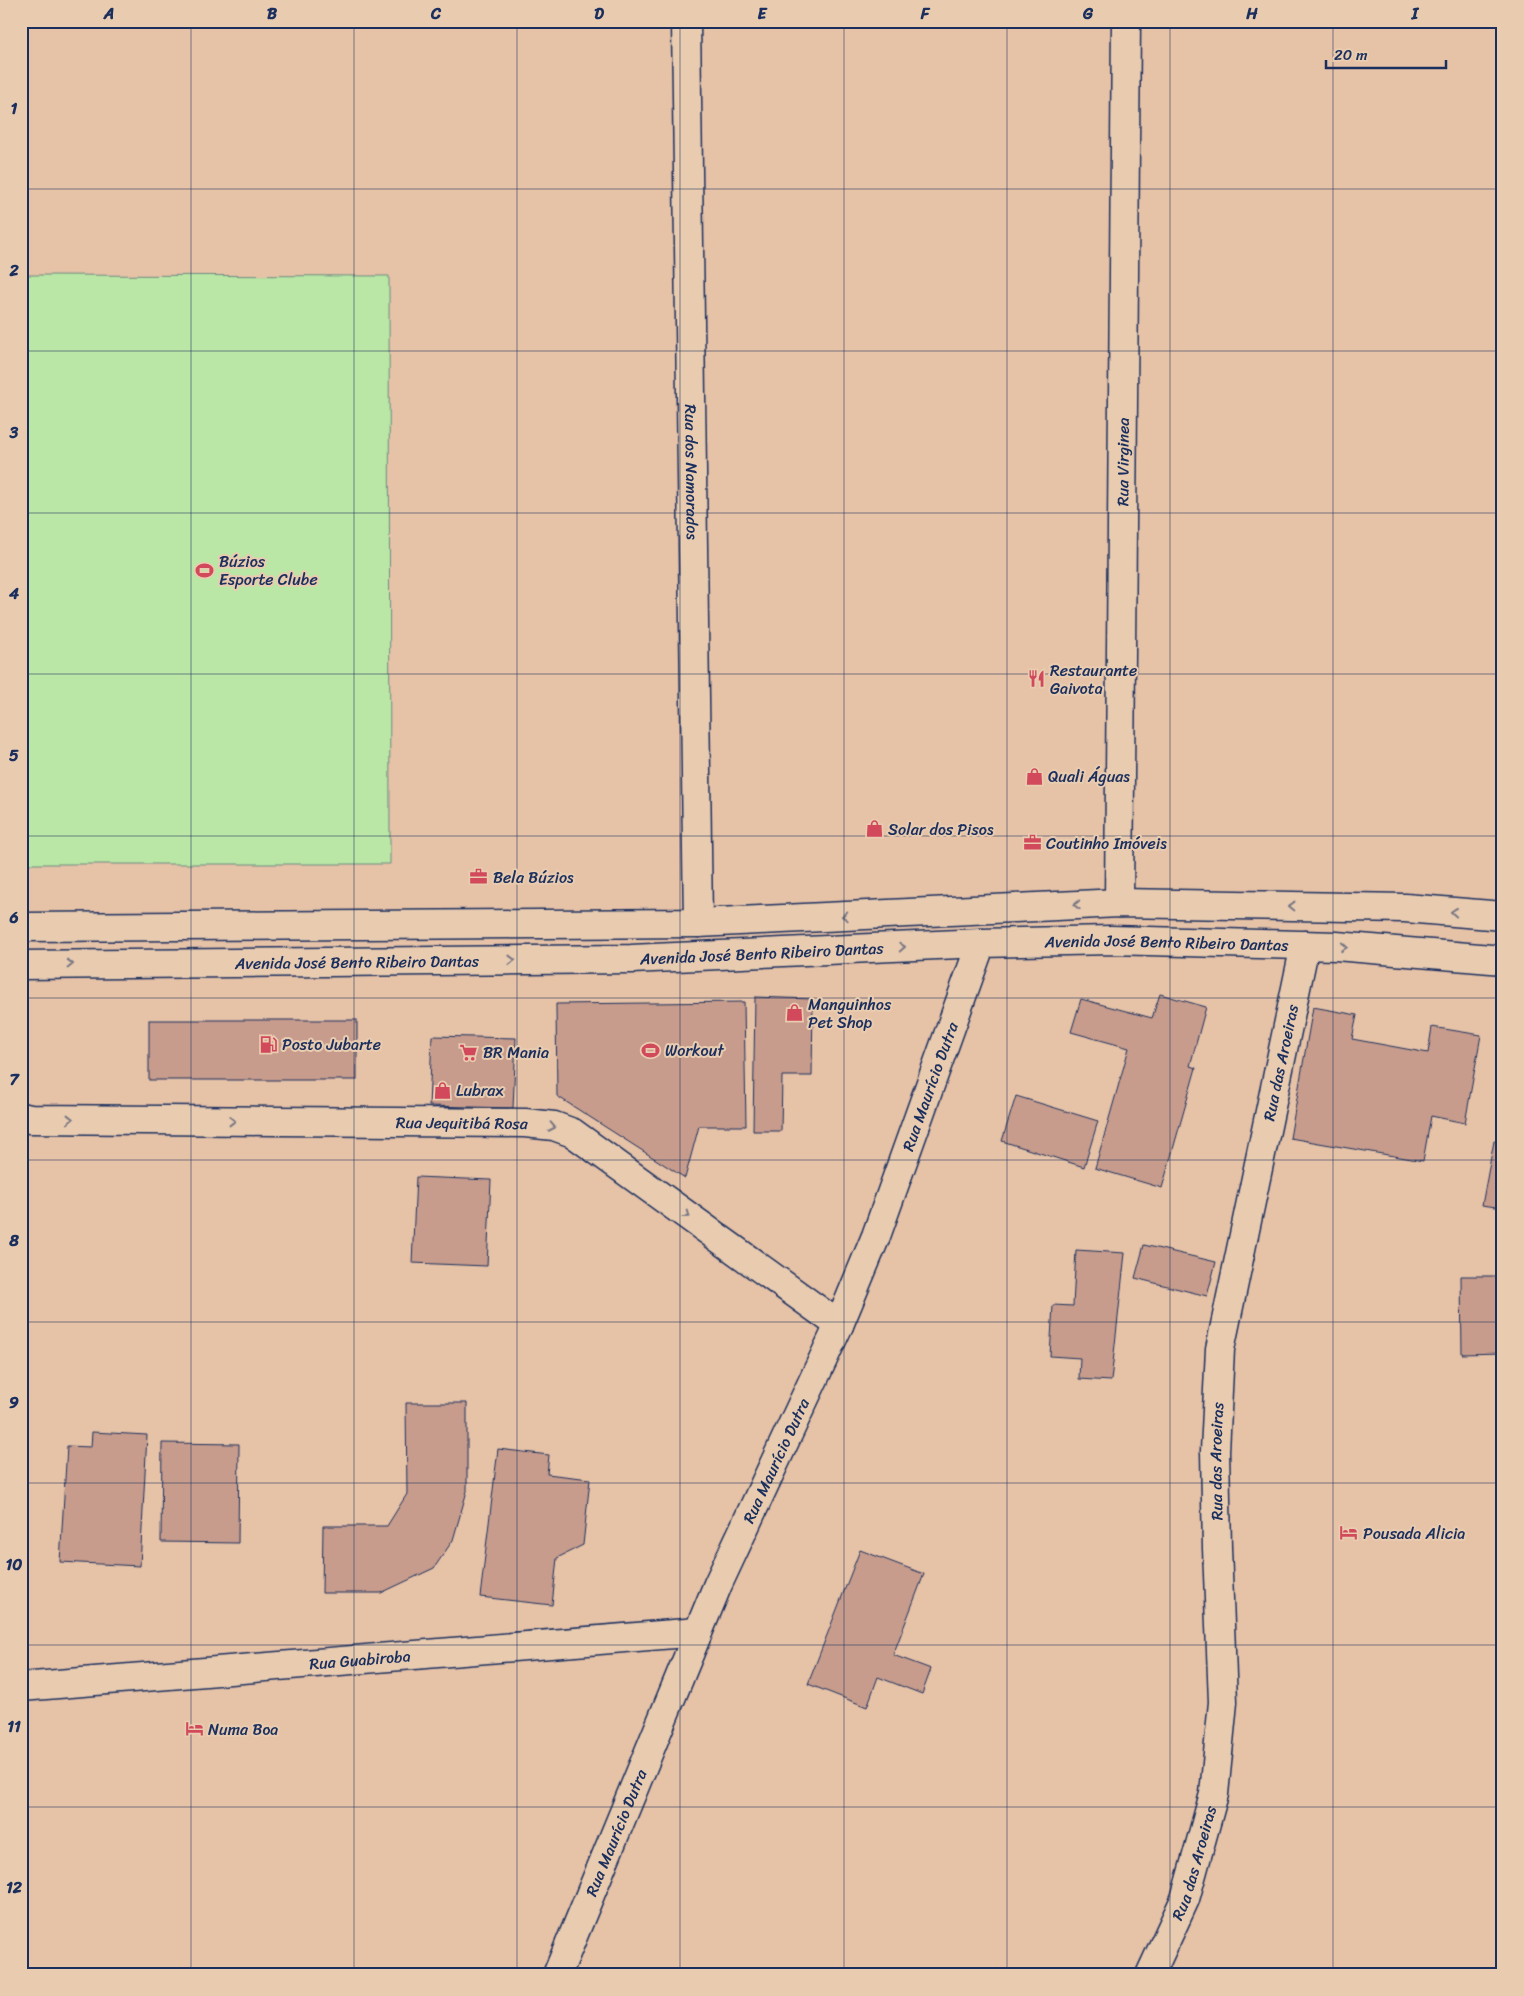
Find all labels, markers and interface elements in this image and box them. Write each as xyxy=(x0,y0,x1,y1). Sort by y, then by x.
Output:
text: A xyxy=(103,0,114,28)
text: B xyxy=(267,0,278,28)
text: C xyxy=(430,0,442,28)
text: D xyxy=(594,0,604,28)
text: E xyxy=(758,0,768,28)
text: F xyxy=(920,0,931,28)
text: G xyxy=(1082,0,1094,28)
text: H xyxy=(1245,0,1258,28)
text: I xyxy=(1411,0,1420,28)
scale bar xyxy=(1326,38,1446,70)
text: 20 m xyxy=(1334,42,1368,68)
text: 1 xyxy=(11,94,18,123)
text: 2 xyxy=(8,256,19,285)
street label: Rua dos Namorados xyxy=(676,404,707,540)
text: 3 xyxy=(9,418,19,447)
street label: Rua Virginea xyxy=(1108,418,1138,506)
place label: Búzios Esporte Clube xyxy=(219,547,318,594)
sports icon: Búzios Esporte Clube xyxy=(195,560,215,580)
text: 4 xyxy=(8,579,19,608)
place label: Restaurante Gaivota xyxy=(1050,656,1137,703)
restaurant icon: Restaurante Gaivota xyxy=(1026,669,1046,689)
text: 5 xyxy=(9,741,19,770)
place label: Quali Águas xyxy=(1048,762,1130,791)
shop icon: Quali Águas xyxy=(1024,766,1044,786)
place label: Solar dos Pisos xyxy=(888,815,994,844)
shop icon: Solar dos Pisos xyxy=(864,819,884,839)
place label: Coutinho Imóveis xyxy=(1046,829,1167,858)
office icon: Coutinho Imóveis xyxy=(1022,833,1042,853)
place label: Bela Búzios xyxy=(493,863,574,892)
office icon: Bela Búzios xyxy=(469,867,489,887)
one-way arrow xyxy=(1073,900,1081,911)
one-way arrow xyxy=(1288,900,1296,911)
text: 6 xyxy=(8,903,19,932)
one-way arrow xyxy=(1450,907,1458,918)
one-way arrow xyxy=(840,911,848,921)
street label: Avenida José Bento Ribeiro Dantas xyxy=(1043,926,1290,960)
street label: Avenida José Bento Ribeiro Dantas xyxy=(638,933,885,974)
one-way arrow xyxy=(898,941,906,952)
one-way arrow xyxy=(1341,941,1349,952)
street label: Avenida José Bento Ribeiro Dantas xyxy=(234,946,480,978)
one-way arrow xyxy=(509,955,517,965)
one-way arrow xyxy=(66,959,74,969)
place label: Manguinhos Pet Shop xyxy=(808,990,892,1037)
street label: Rua das Aroeiras xyxy=(1254,1001,1307,1124)
shop icon: Manguinhos Pet Shop xyxy=(784,1003,804,1023)
street label: Rua Maurício Dutra xyxy=(894,1017,967,1155)
place label: Posto Jubarte xyxy=(282,1030,381,1059)
fuel station icon: Posto Jubarte xyxy=(258,1034,278,1054)
place label: Workout xyxy=(665,1036,724,1065)
place label: BR Mania xyxy=(483,1038,549,1067)
sports icon: Workout xyxy=(641,1040,661,1060)
supermarket icon: BR Mania xyxy=(459,1042,479,1062)
text: 7 xyxy=(9,1065,20,1094)
place label: Lubrax xyxy=(456,1076,504,1105)
shop icon: Lubrax xyxy=(432,1080,452,1100)
street label: Rua Jequitibá Rosa xyxy=(396,1108,529,1138)
one-way arrow xyxy=(66,1114,74,1124)
one-way arrow xyxy=(228,1115,236,1126)
one-way arrow xyxy=(547,1121,556,1131)
one-way arrow xyxy=(681,1209,691,1218)
text: 8 xyxy=(8,1226,19,1255)
text: 9 xyxy=(9,1388,19,1417)
street label: Rua Maurício Dutra xyxy=(734,1392,818,1528)
street label: Rua das Aroeiras xyxy=(1201,1401,1232,1521)
place label: Pousada Alicia xyxy=(1363,1519,1465,1548)
hotel icon: Pousada Alicia xyxy=(1339,1523,1359,1543)
text: 10 xyxy=(6,1550,22,1579)
street label: Rua Guabiroba xyxy=(308,1641,412,1679)
text: 11 xyxy=(7,1712,21,1741)
place label: Numa Boa xyxy=(208,1715,278,1744)
hotel icon: Numa Boa xyxy=(184,1719,204,1739)
street label: Rua Maurício Dutra xyxy=(577,1764,656,1901)
street label: Rua das Aroeiras xyxy=(1163,1802,1225,1925)
text: 12 xyxy=(6,1873,23,1902)

